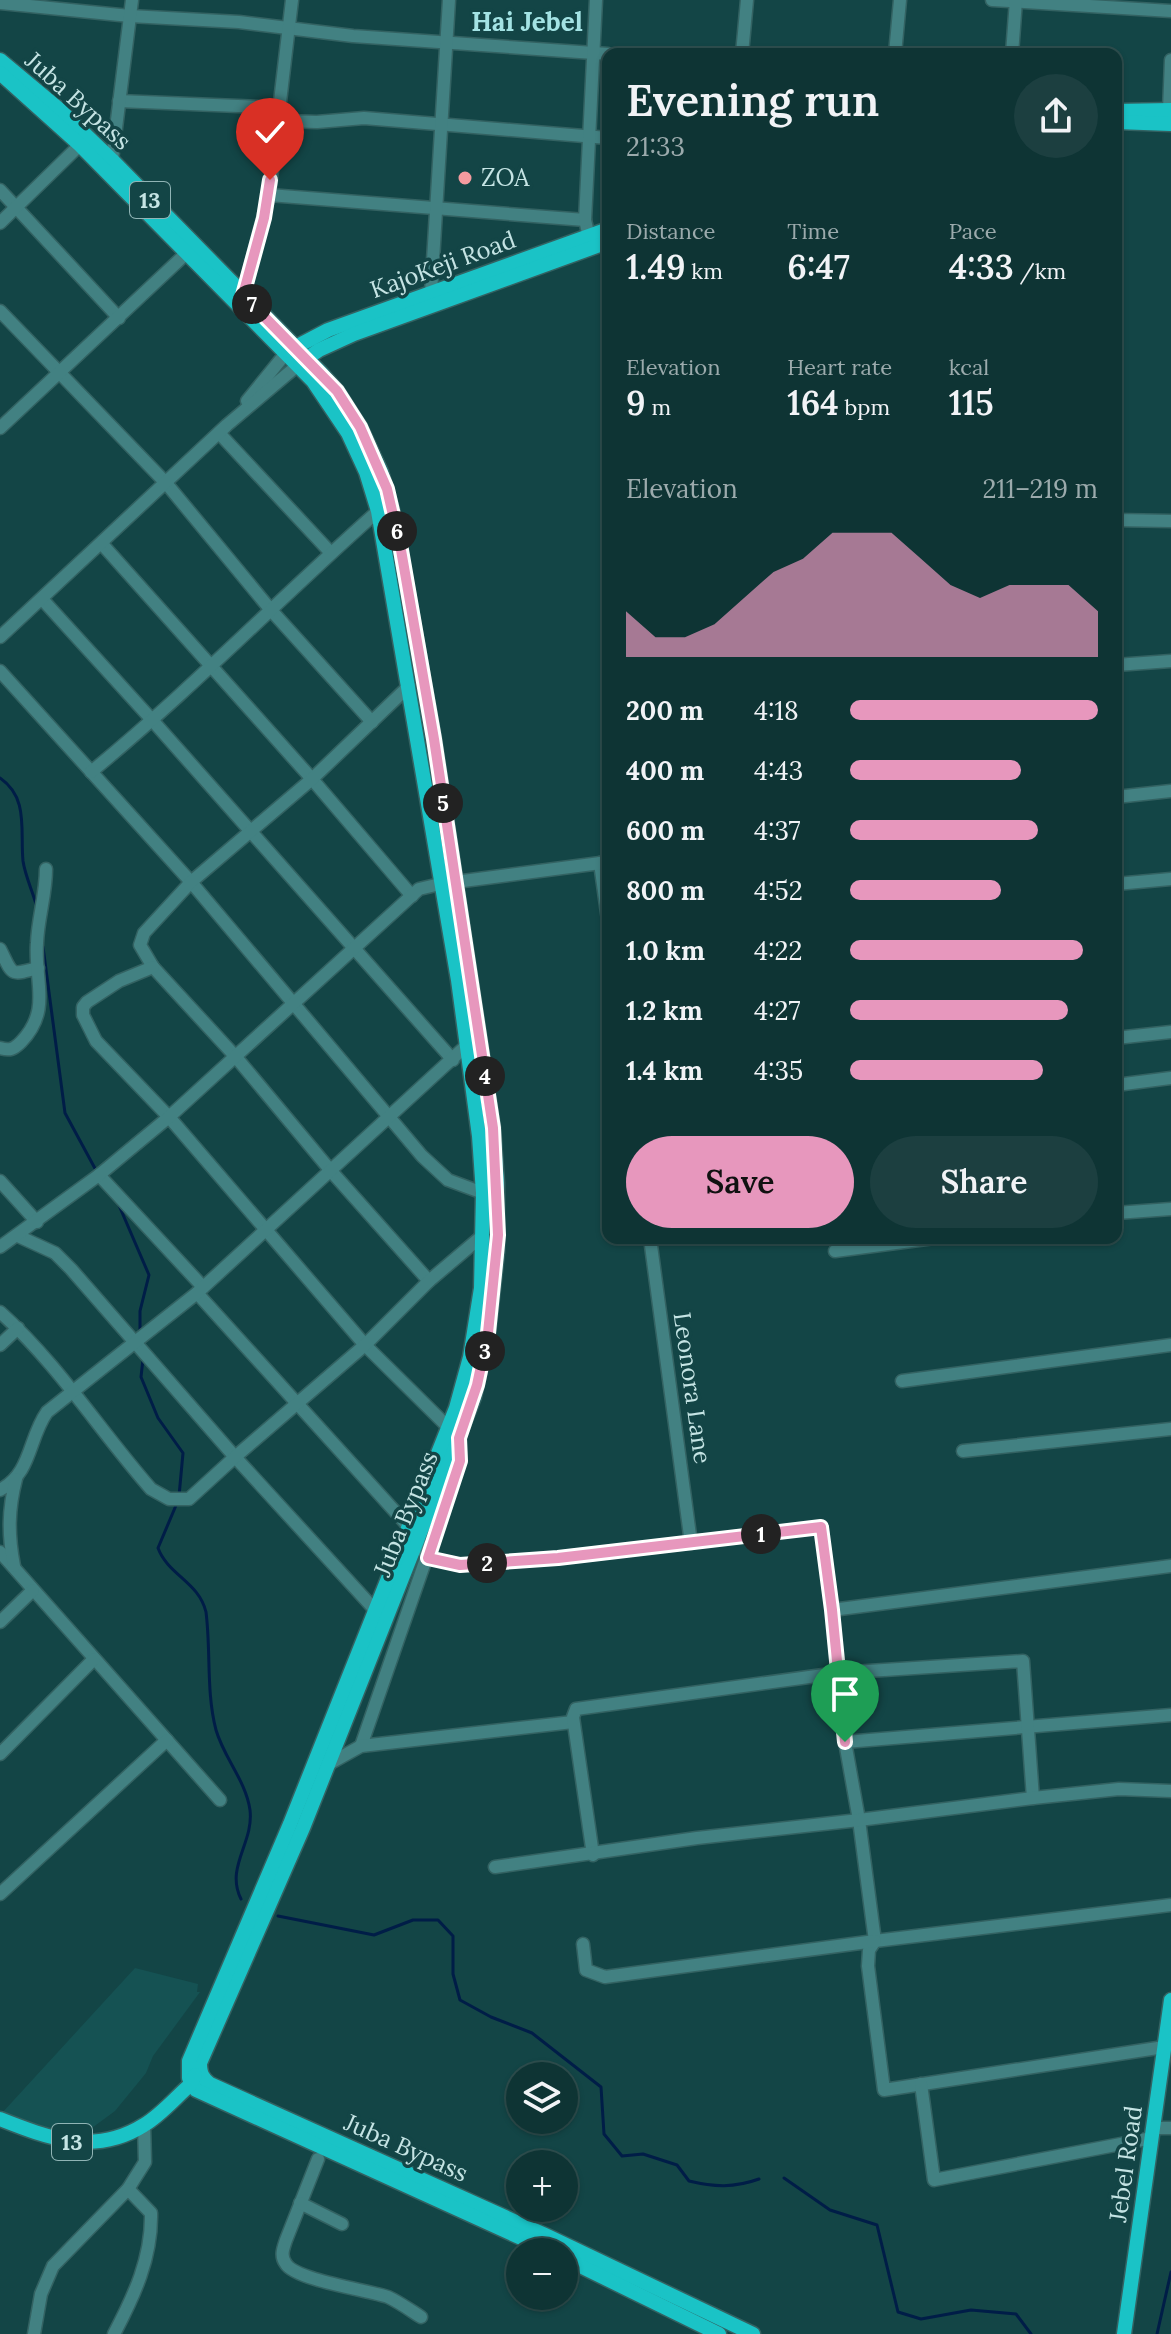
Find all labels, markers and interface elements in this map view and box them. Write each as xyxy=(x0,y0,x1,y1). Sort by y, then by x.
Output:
district label: Hai Jebel xyxy=(471,5,583,38)
street label: Juba Bypass xyxy=(18,44,138,156)
text: Evening run xyxy=(626,72,879,128)
button: share xyxy=(1014,74,1098,158)
pin xyxy=(236,98,304,180)
icon: check xyxy=(248,110,292,154)
text: 21:33 xyxy=(626,130,685,163)
place label: ZOA xyxy=(481,162,530,193)
marker: ZOA xyxy=(456,169,474,187)
road number: 13 xyxy=(130,182,170,218)
text: Distance xyxy=(626,217,716,245)
text: Time xyxy=(787,217,839,245)
text: Pace xyxy=(949,217,997,245)
street label: KajoKeji Road xyxy=(366,224,520,305)
text: 1.49 xyxy=(626,245,686,288)
text: 6:47 xyxy=(787,245,850,288)
text: 4:33 xyxy=(949,245,1014,288)
text: km xyxy=(686,257,723,285)
text: /km xyxy=(1014,257,1066,285)
pin: 7 xyxy=(232,284,272,324)
text: 7 xyxy=(247,290,257,318)
text: Elevation xyxy=(626,353,721,381)
text: Heart rate xyxy=(787,353,892,381)
text: kcal xyxy=(949,353,989,381)
text: 9 xyxy=(626,381,646,424)
text: 164 xyxy=(787,381,839,424)
text: 115 xyxy=(949,381,994,424)
text: m xyxy=(646,393,671,421)
text: bpm xyxy=(839,393,890,421)
text: Elevation xyxy=(626,472,738,505)
text: 211–219 m xyxy=(982,472,1098,505)
pin: 6 xyxy=(377,511,417,551)
text: 6 xyxy=(391,517,403,545)
text: 200 m xyxy=(626,694,704,727)
text: 4:18 xyxy=(754,694,799,727)
text: 400 m xyxy=(626,754,704,787)
text: 4:43 xyxy=(754,754,803,787)
pin: 5 xyxy=(423,783,463,823)
text: 5 xyxy=(437,789,449,817)
text: 600 m xyxy=(626,814,705,847)
text: 4:37 xyxy=(754,814,800,847)
text: 800 m xyxy=(626,874,705,907)
text: 4:52 xyxy=(754,874,803,907)
text: 1.0 km xyxy=(626,934,705,967)
text: 4:22 xyxy=(754,934,803,967)
text: 1.2 km xyxy=(626,994,703,1027)
text: 4:27 xyxy=(754,994,801,1027)
text: 1.4 km xyxy=(626,1054,703,1087)
text: 4:35 xyxy=(754,1054,803,1087)
pin: 4 xyxy=(465,1056,505,1096)
text: 4 xyxy=(479,1062,491,1090)
button: Save xyxy=(626,1136,854,1228)
button: Share xyxy=(870,1136,1098,1228)
street label: Leonora Lane xyxy=(667,1310,718,1466)
pin: 3 xyxy=(465,1331,505,1371)
text: 3 xyxy=(479,1337,491,1365)
street label: Juba Bypass xyxy=(366,1447,445,1582)
pin: 1 xyxy=(741,1514,781,1554)
text: 1 xyxy=(757,1520,765,1548)
pin: 2 xyxy=(467,1543,507,1583)
text: 2 xyxy=(481,1549,493,1577)
pin xyxy=(811,1660,879,1742)
icon: arrive xyxy=(823,1672,867,1716)
map controls xyxy=(506,2062,578,2310)
button: layers xyxy=(506,2062,578,2134)
street label: Jebel Road xyxy=(1102,2104,1149,2225)
street label: Juba Bypass xyxy=(339,2106,473,2189)
road number: 13 xyxy=(52,2124,92,2160)
button: + xyxy=(506,2150,578,2222)
button: − xyxy=(506,2238,578,2310)

